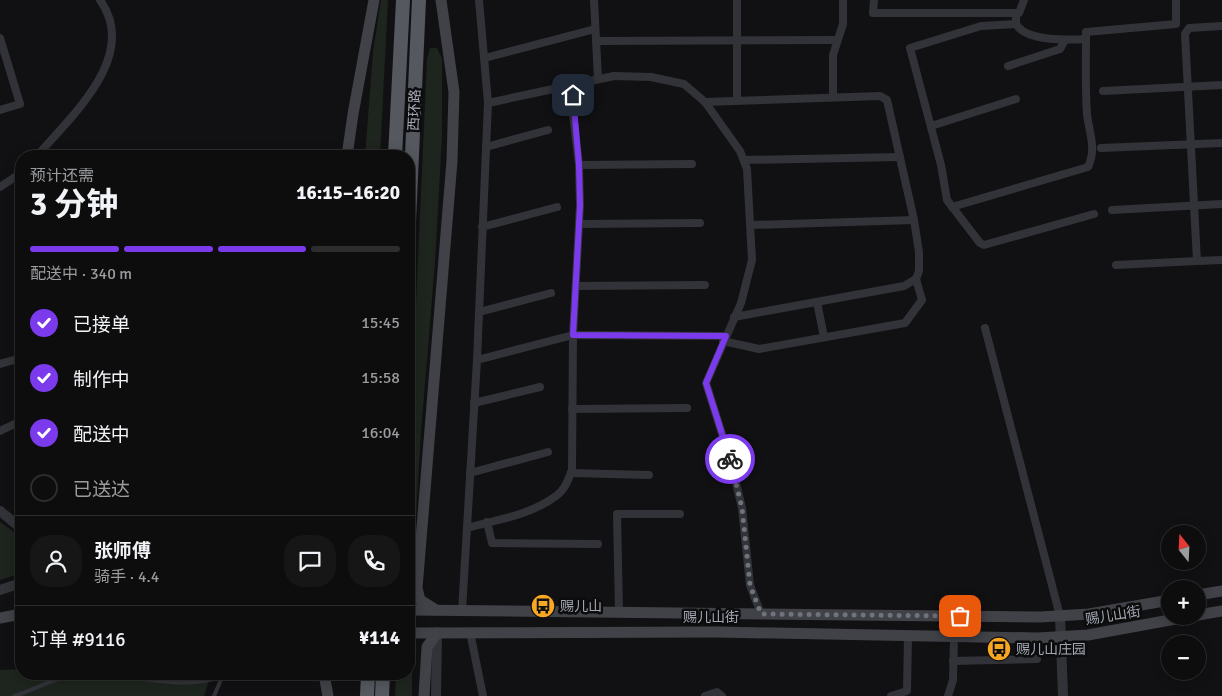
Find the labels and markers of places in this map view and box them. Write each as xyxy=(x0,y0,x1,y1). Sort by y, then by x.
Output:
pin xyxy=(552,74,594,116)
bus stop icon: 赐儿山 xyxy=(530,593,556,619)
pin xyxy=(939,595,981,637)
place label: 赐儿山 xyxy=(560,598,602,615)
bus stop icon: 赐儿山庄园 xyxy=(986,636,1012,662)
place label: 赐儿山庄园 xyxy=(1016,641,1086,658)

